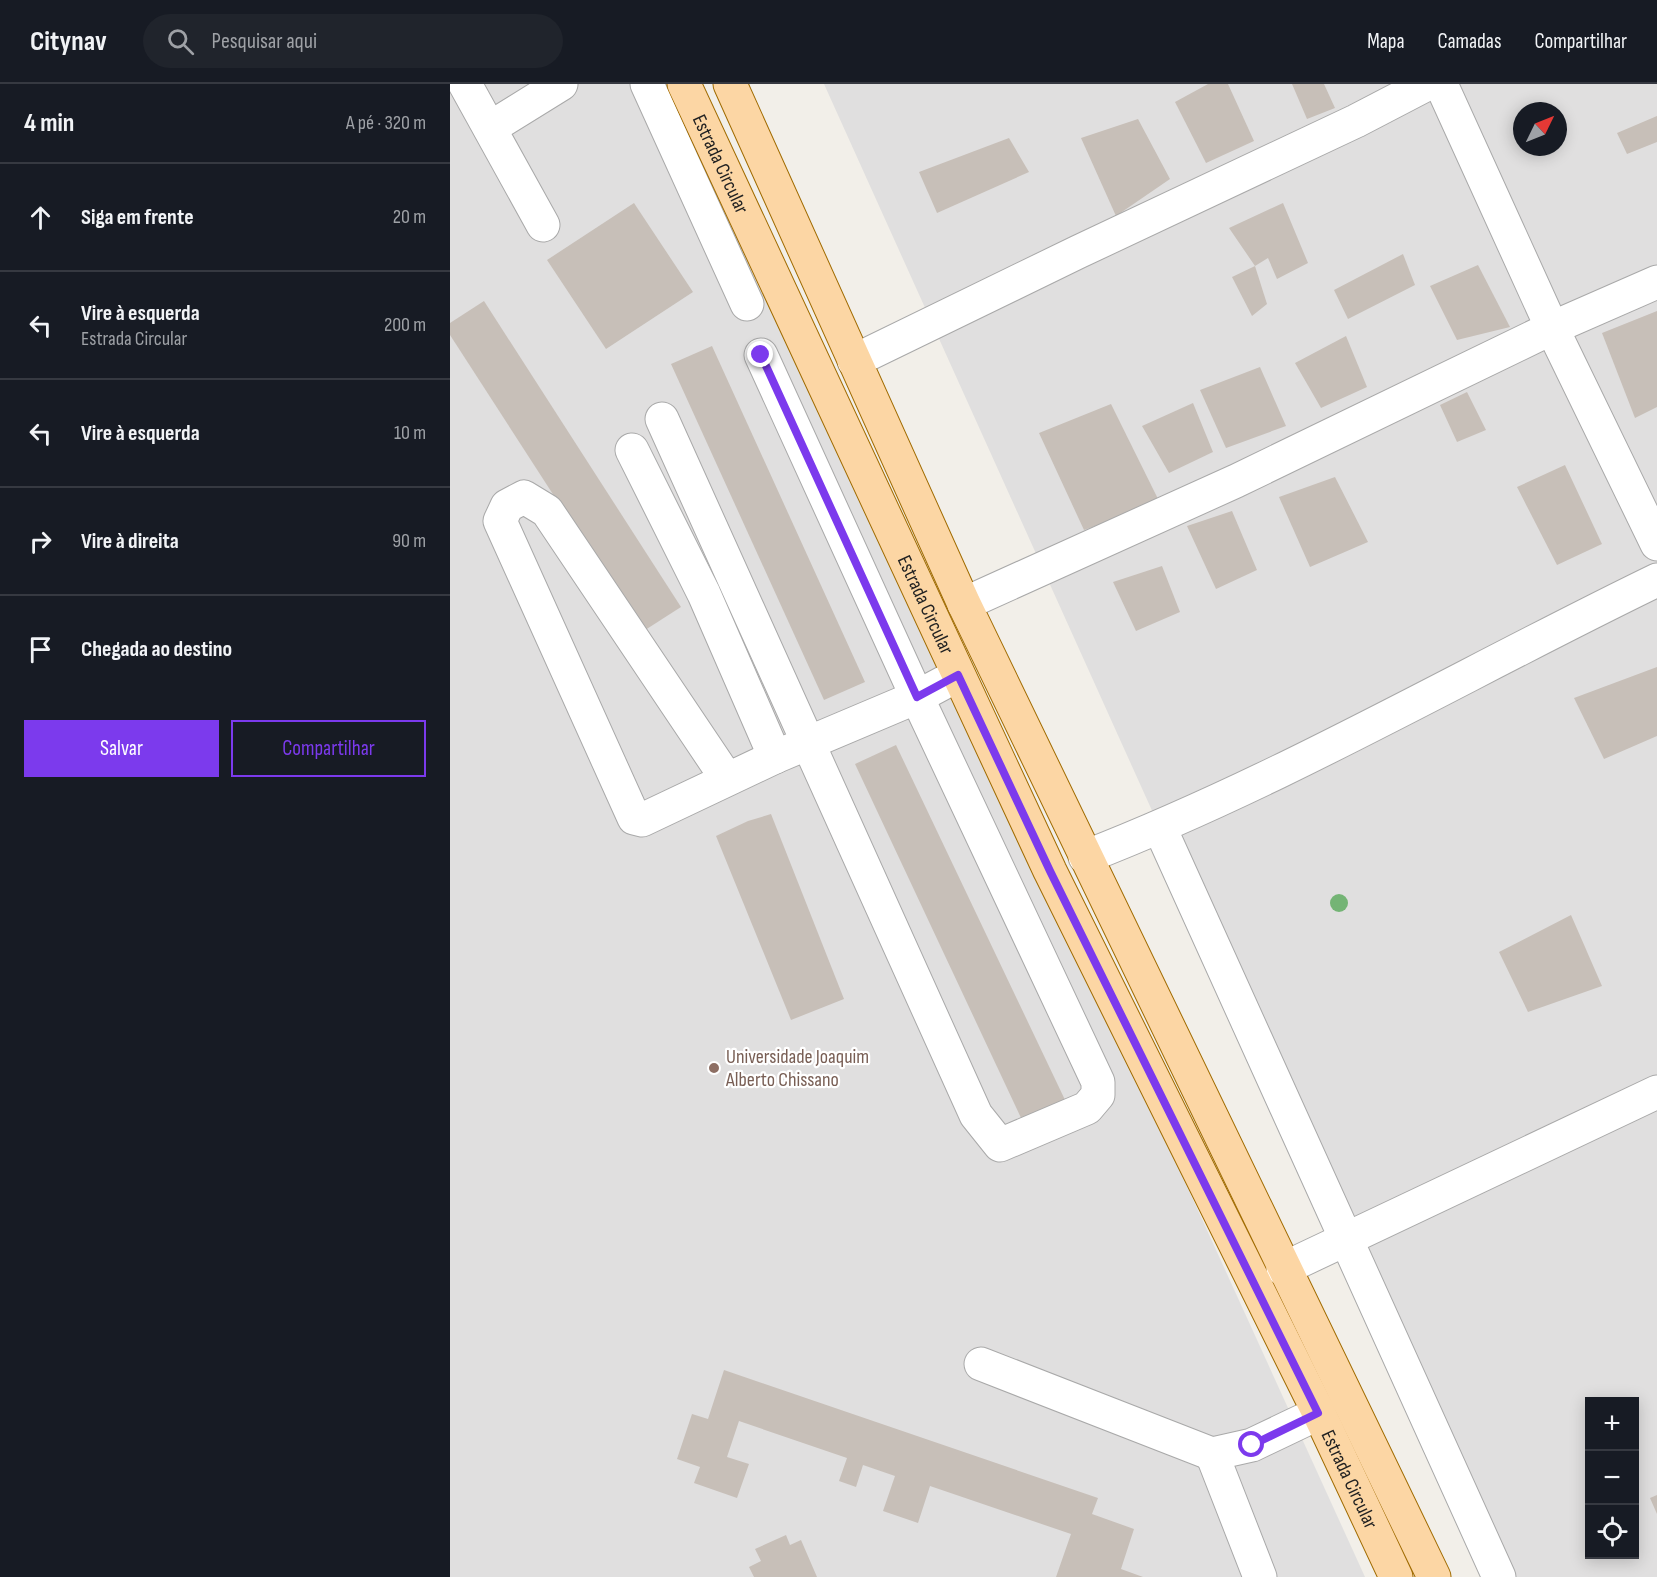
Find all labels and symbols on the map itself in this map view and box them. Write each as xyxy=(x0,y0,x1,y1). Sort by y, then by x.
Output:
north arrow xyxy=(1513,102,1567,156)
street label: Estrada Circular xyxy=(687,111,754,218)
route end xyxy=(747,341,773,367)
street label: Estrada Circular xyxy=(892,552,959,658)
place label: Universidade Joaquim Alberto Chissano xyxy=(725,1045,869,1092)
marker: Universidade Joaquim Alberto Chissano xyxy=(707,1061,721,1075)
street label: Estrada Circular xyxy=(1316,1426,1383,1533)
route start xyxy=(1238,1431,1264,1457)

